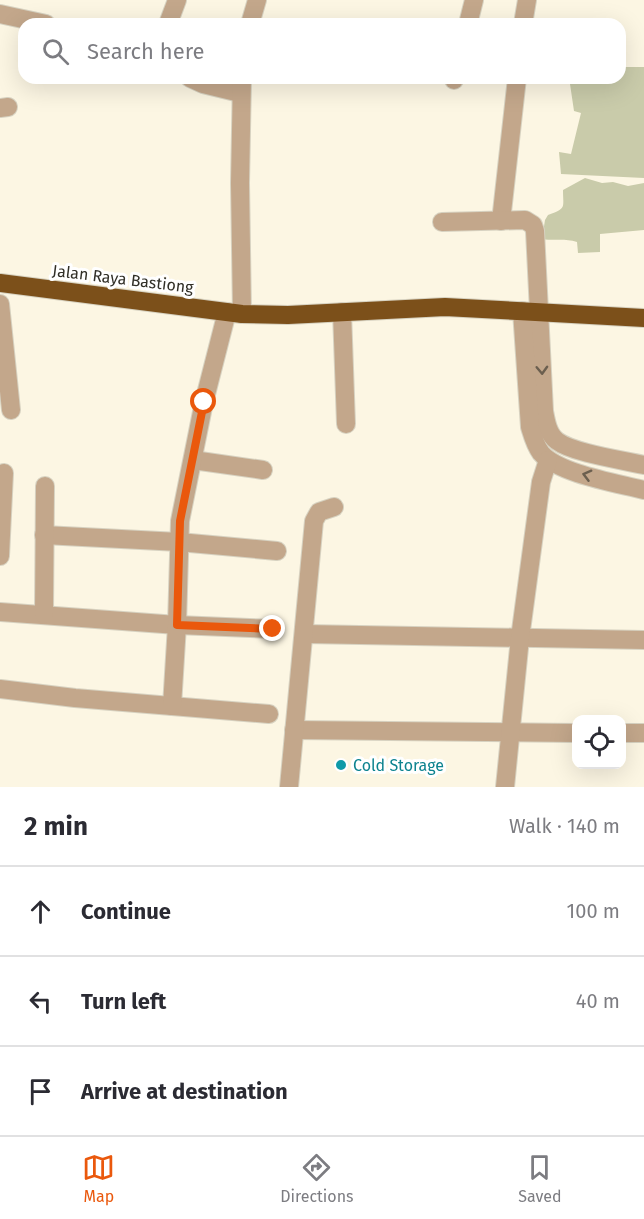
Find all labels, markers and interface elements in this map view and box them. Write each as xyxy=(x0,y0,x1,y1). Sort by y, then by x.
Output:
search box xyxy=(18,18,626,84)
icon: search xyxy=(39,35,72,68)
text: Search here xyxy=(87,38,205,65)
street label: Jalan Raya Bastiong xyxy=(51,261,195,297)
one-way arrow xyxy=(536,366,548,375)
route start xyxy=(190,388,216,414)
one-way arrow xyxy=(583,470,593,482)
route end xyxy=(259,615,285,641)
map controls xyxy=(572,715,626,769)
button: locate xyxy=(572,715,626,769)
place label: Cold Storage xyxy=(353,756,444,775)
marker: Cold Storage xyxy=(334,758,348,772)
text: 2 min xyxy=(24,811,88,842)
text: Walk · 140 m xyxy=(509,814,620,838)
icon: ahead xyxy=(24,895,57,928)
text: Continue xyxy=(81,898,171,925)
text: 100 m xyxy=(567,899,620,923)
icon: left xyxy=(24,985,57,1018)
text: Turn left xyxy=(81,988,166,1015)
text: 40 m xyxy=(576,989,620,1013)
icon: arrive xyxy=(24,1075,57,1108)
text: Arrive at destination xyxy=(81,1078,288,1105)
tab: Map xyxy=(82,1151,115,1206)
tab: Directions xyxy=(280,1151,354,1206)
tab: Saved xyxy=(518,1151,562,1206)

